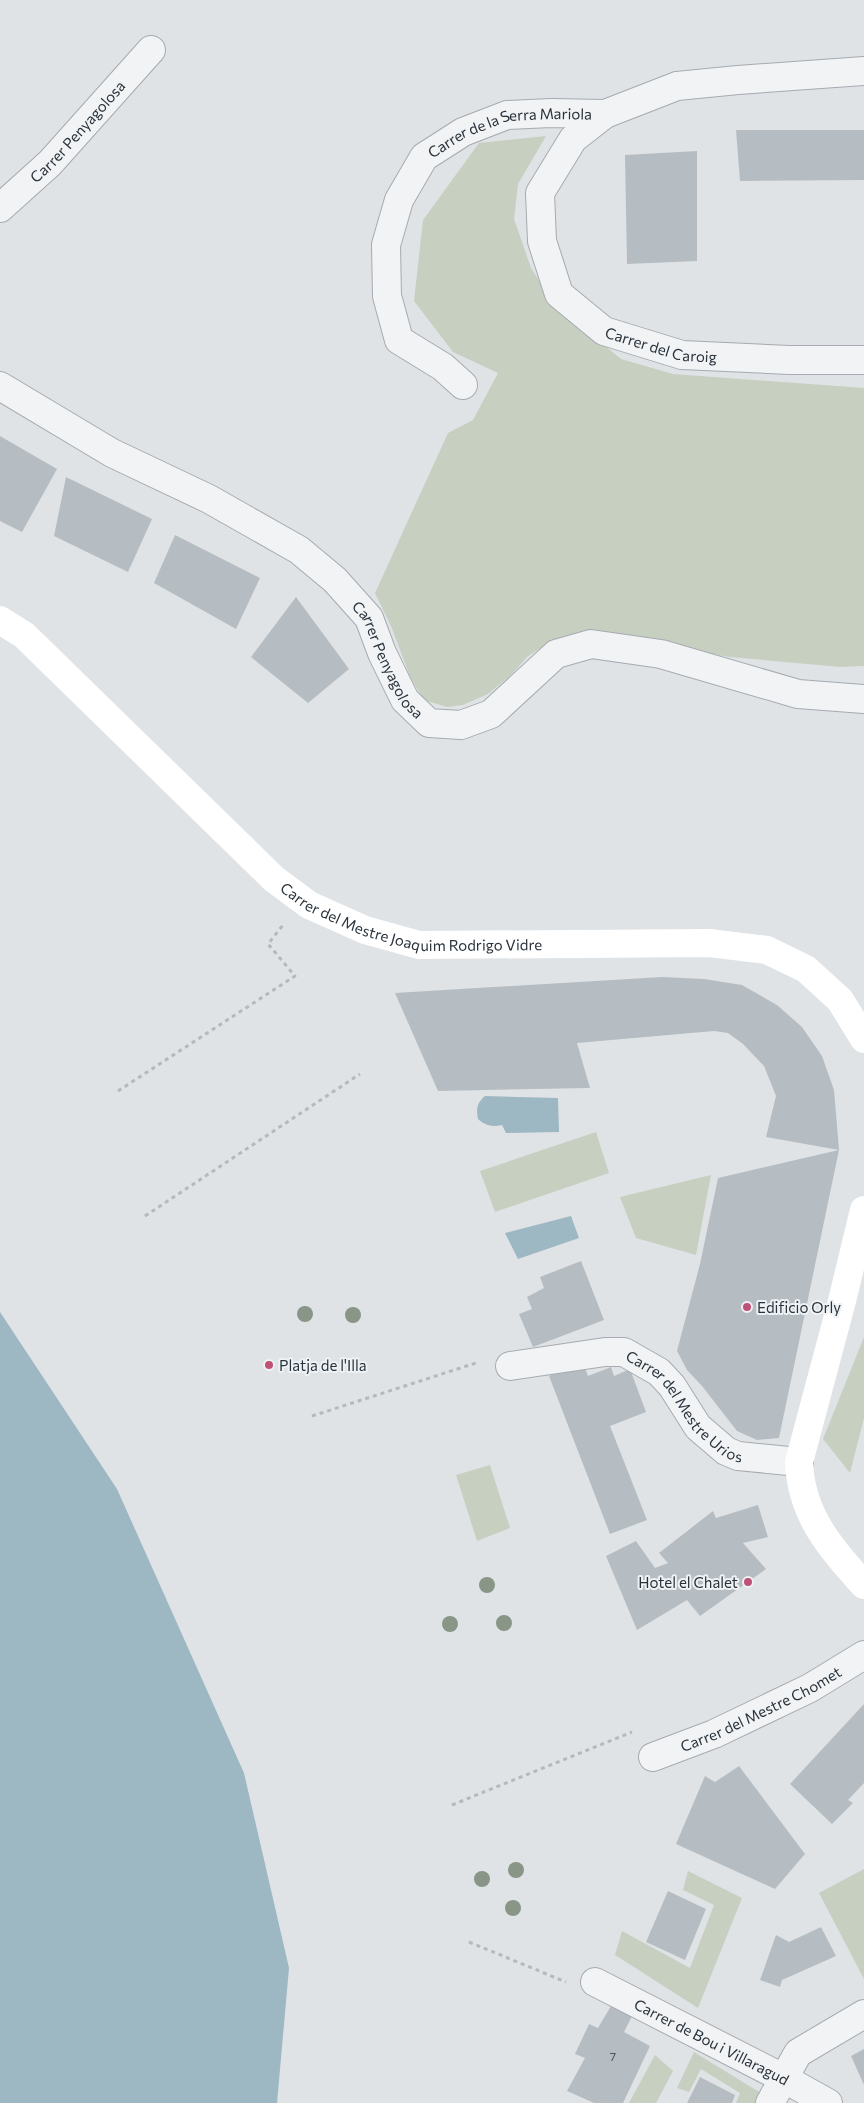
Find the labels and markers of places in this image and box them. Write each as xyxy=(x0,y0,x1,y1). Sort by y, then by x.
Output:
place label: Edificio Orly xyxy=(757,1298,841,1316)
marker: Edificio Orly xyxy=(741,1301,753,1313)
place label: Platja de l'Illa xyxy=(279,1356,367,1374)
marker: Platja de l'Illa xyxy=(263,1359,275,1371)
place label: Hotel el Chalet xyxy=(638,1573,738,1591)
marker: Hotel el Chalet xyxy=(742,1576,754,1588)

